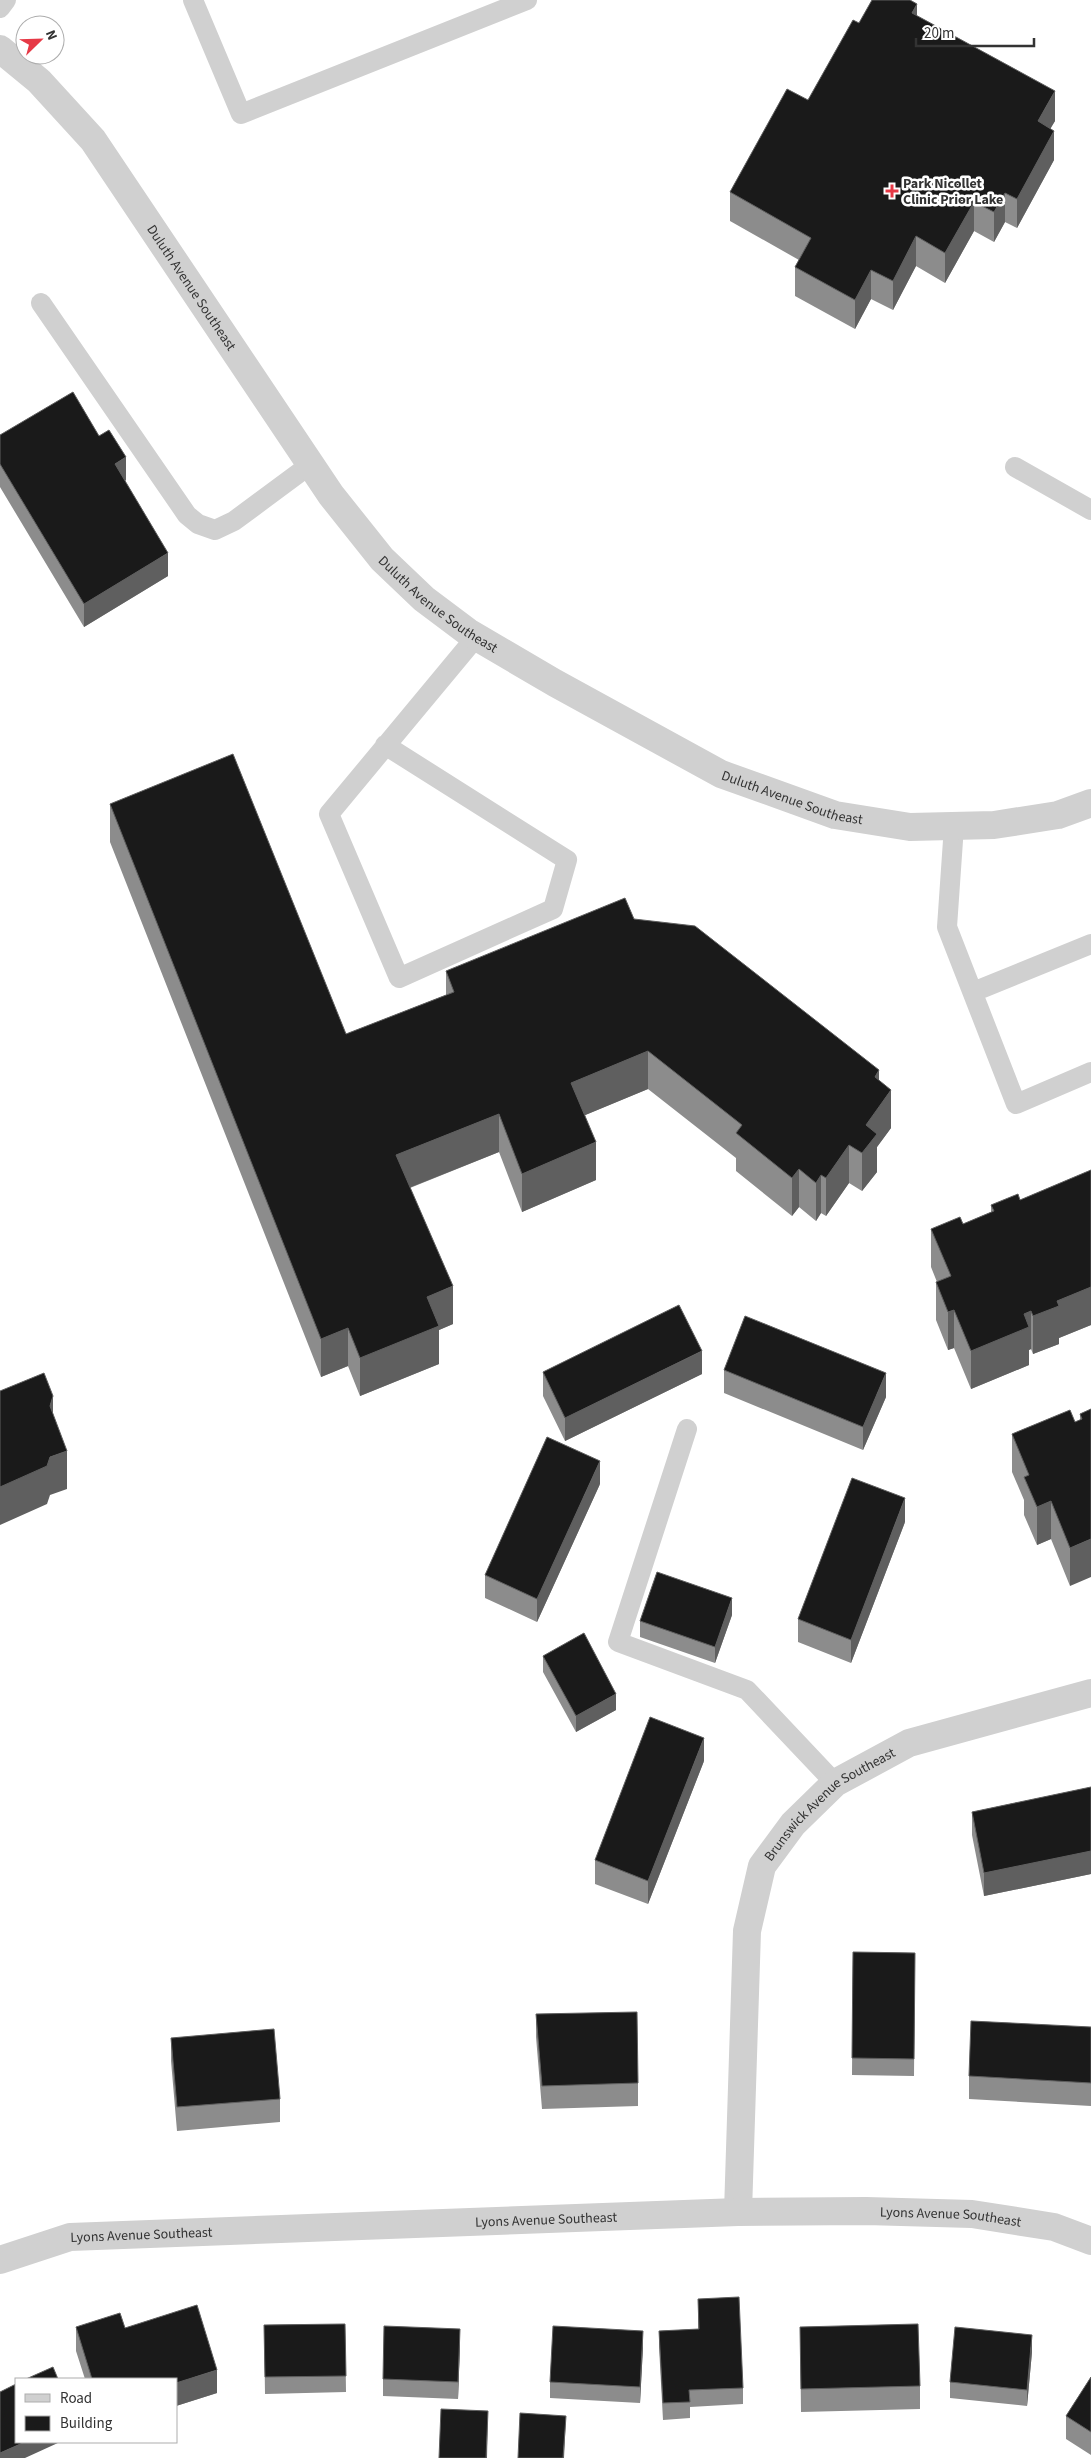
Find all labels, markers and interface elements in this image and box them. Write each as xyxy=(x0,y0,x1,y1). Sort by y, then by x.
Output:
north arrow xyxy=(15,15,65,65)
scale bar xyxy=(916,15,1034,47)
text: 20 m xyxy=(924,23,954,44)
text: N xyxy=(40,27,62,44)
place label: Park Nicollet Clinic Prior Lake xyxy=(903,174,1003,210)
marker: Park Nicollet Clinic Prior Lake xyxy=(885,184,899,198)
street label: Duluth Avenue Southeast xyxy=(142,221,241,355)
street label: Duluth Avenue Southeast xyxy=(373,551,501,658)
street label: Duluth Avenue Southeast xyxy=(718,766,864,830)
street label: Brunswick Avenue Southeast xyxy=(760,1743,899,1866)
street label: Lyons Avenue Southeast xyxy=(880,2202,1023,2233)
street label: Lyons Avenue Southeast xyxy=(475,2208,618,2233)
street label: Lyons Avenue Southeast xyxy=(70,2223,213,2248)
legend xyxy=(15,2378,178,2443)
text: Road xyxy=(60,2388,92,2409)
text: Building xyxy=(60,2413,113,2434)

